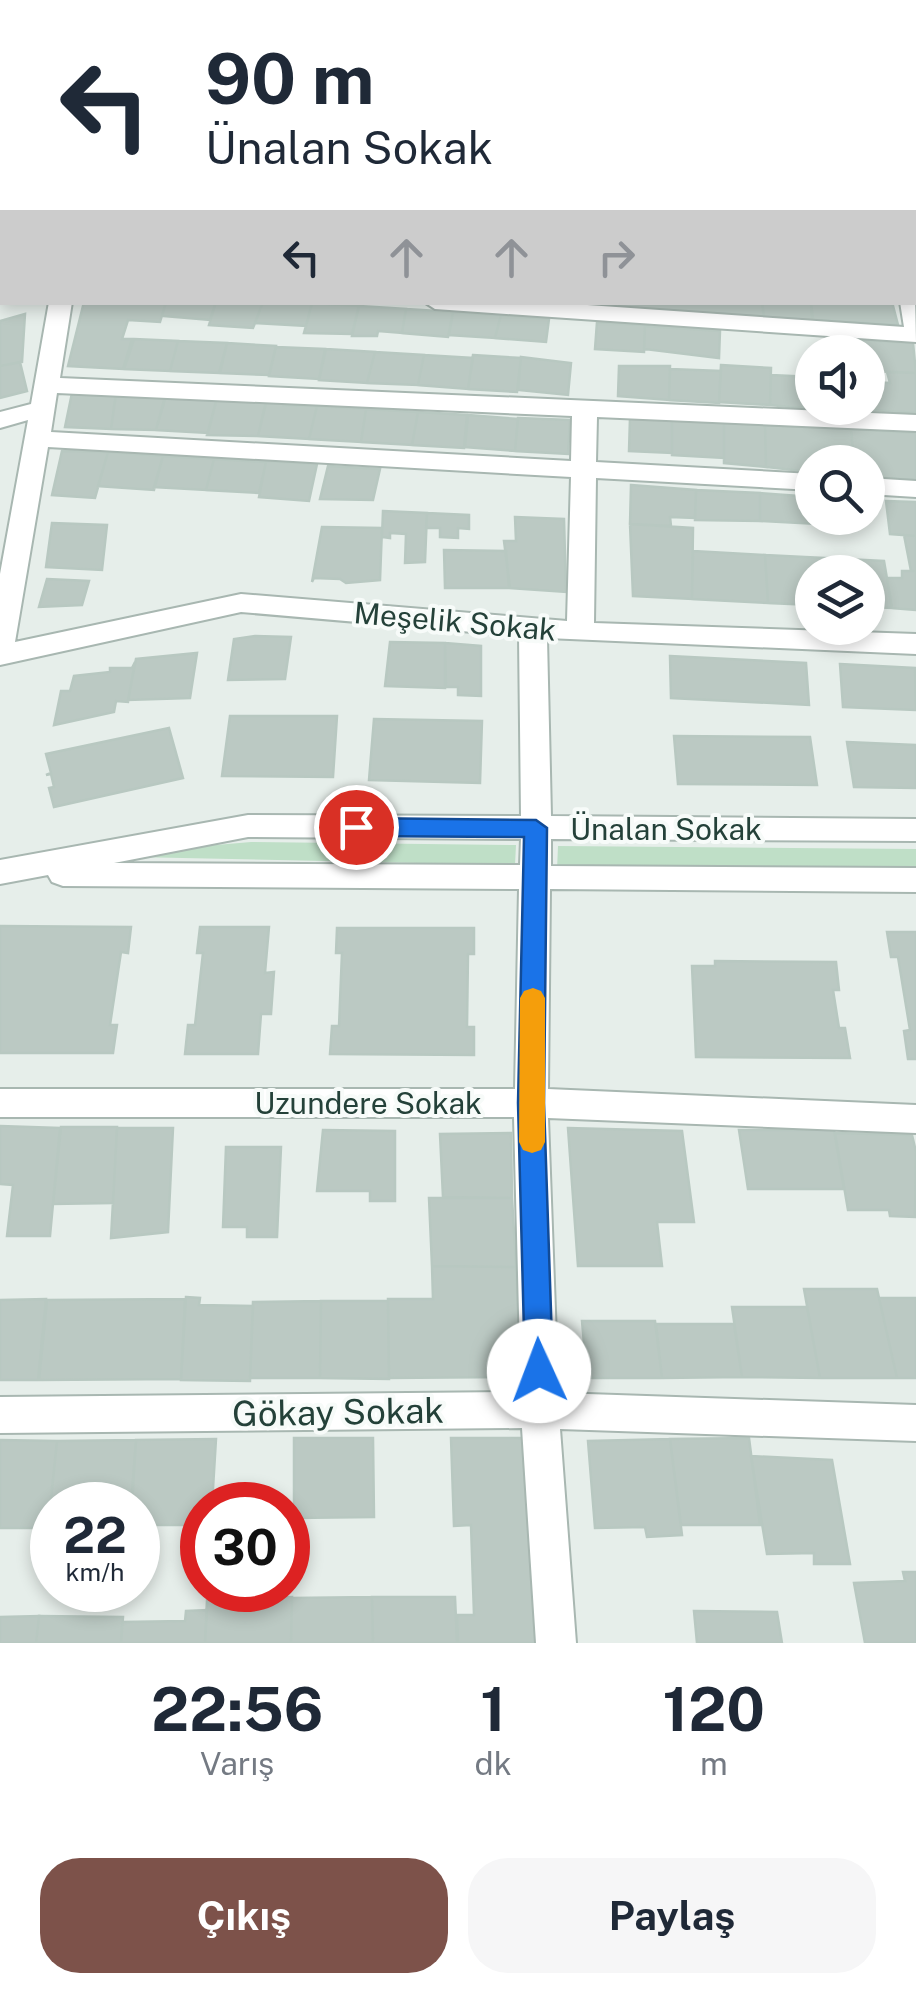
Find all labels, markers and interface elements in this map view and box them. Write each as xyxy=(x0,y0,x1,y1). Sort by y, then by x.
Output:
text: 90 m xyxy=(205,37,375,120)
icon: left xyxy=(40,40,170,170)
text: Ünalan Sokak xyxy=(205,121,493,174)
icon: left xyxy=(274,230,329,285)
icon: ahead xyxy=(379,230,434,285)
icon: ahead xyxy=(484,230,539,285)
icon: right xyxy=(589,230,644,285)
map controls xyxy=(795,335,885,645)
button: sound xyxy=(795,335,885,425)
button: search xyxy=(795,445,885,535)
button: layers xyxy=(795,555,885,645)
street label: Meşelik Sokak xyxy=(352,594,558,648)
pin xyxy=(314,785,399,870)
icon: arrive xyxy=(329,800,384,855)
street label: Ünalan Sokak xyxy=(570,811,762,847)
street label: Uzundere Sokak xyxy=(254,1085,482,1121)
position arrow xyxy=(487,1319,591,1423)
street label: Gökay Sokak xyxy=(232,1390,444,1434)
speed limit sign: 30 xyxy=(180,1482,310,1612)
text: 22 xyxy=(63,1505,127,1564)
text: km/h xyxy=(66,1557,124,1587)
text: 22:56 xyxy=(151,1674,323,1745)
text: 1 xyxy=(480,1674,506,1745)
text: 120 xyxy=(663,1674,765,1745)
text: Varış xyxy=(200,1745,274,1782)
text: dk xyxy=(474,1745,512,1782)
text: m xyxy=(700,1745,728,1782)
button: Çıkış xyxy=(40,1858,448,1973)
button: Paylaş xyxy=(468,1858,876,1973)

